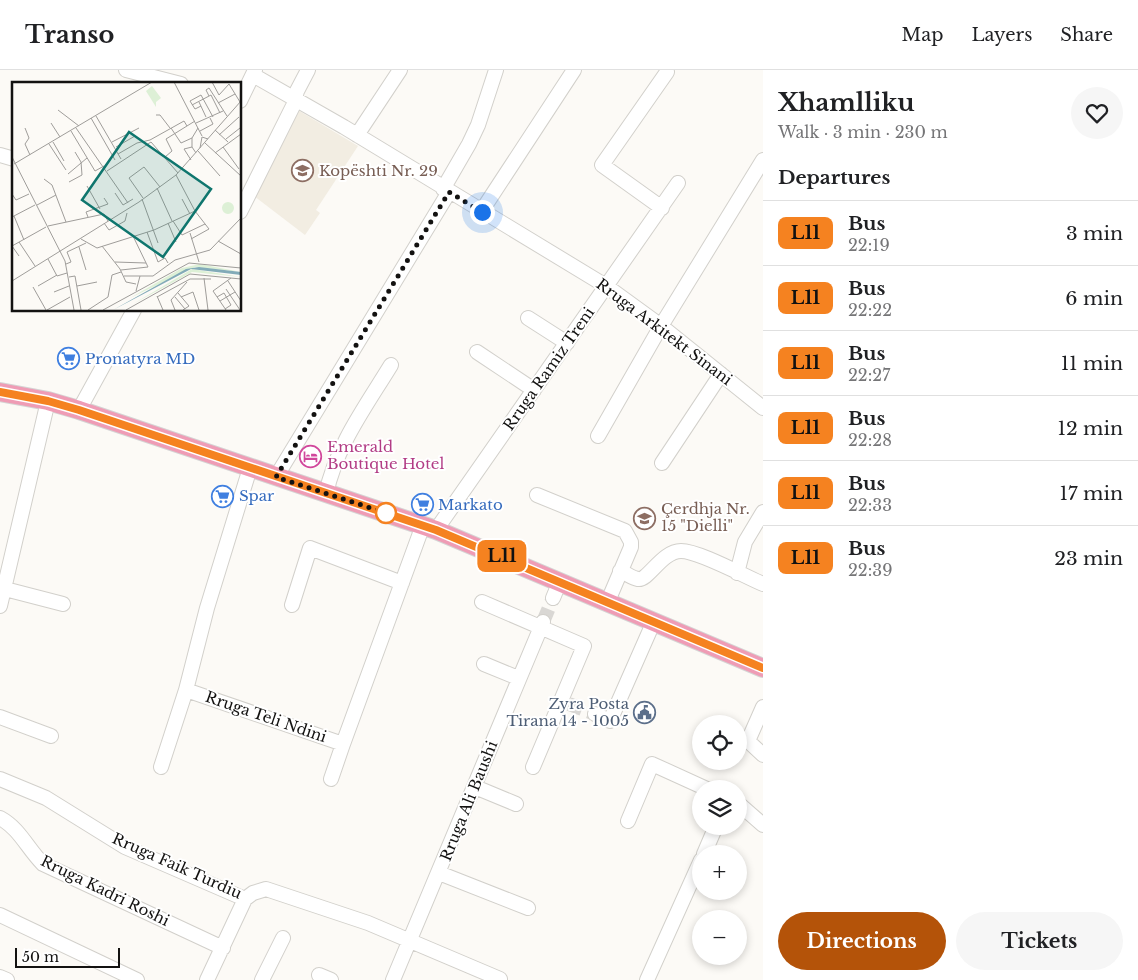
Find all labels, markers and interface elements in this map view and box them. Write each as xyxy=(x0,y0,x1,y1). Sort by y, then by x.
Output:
text: Transo xyxy=(25,20,114,49)
text: Map xyxy=(902,24,943,46)
text: Layers xyxy=(971,24,1032,46)
text: Share xyxy=(1060,24,1113,46)
inset map xyxy=(12,82,241,311)
button: heart xyxy=(1071,87,1123,139)
text: Xhamlliku xyxy=(778,88,914,117)
text: Walk · 3 min · 230 m xyxy=(778,122,948,142)
school or university icon: Kopështi Nr. 29 xyxy=(291,159,315,183)
place label: Kopështi Nr. 29 xyxy=(319,161,438,180)
text: Departures xyxy=(778,166,890,189)
your location xyxy=(470,200,495,225)
text: Bus xyxy=(848,212,885,235)
text: L11 xyxy=(791,222,820,244)
text: 3 min xyxy=(1066,222,1123,245)
text: 22:19 xyxy=(848,235,890,255)
street label: Rruga Arkitekt Sinani xyxy=(593,274,736,389)
text: Bus xyxy=(848,277,885,300)
text: L11 xyxy=(791,287,820,309)
text: 6 min xyxy=(1065,287,1123,310)
text: 22:22 xyxy=(848,300,892,320)
street label: Rruga Ramiz Treni xyxy=(499,303,598,434)
text: Bus xyxy=(848,342,885,365)
supermarket icon: Pronatyra MD xyxy=(57,347,81,371)
place label: Pronatyra MD xyxy=(85,349,195,368)
text: L11 xyxy=(791,352,820,374)
text: 11 min xyxy=(1061,352,1123,375)
text: 22:27 xyxy=(848,365,890,385)
text: Bus xyxy=(848,407,885,430)
text: L11 xyxy=(791,417,820,439)
text: 12 min xyxy=(1057,417,1123,440)
text: 22:28 xyxy=(848,430,892,450)
place label: Emerald Boutique Hotel xyxy=(327,437,444,473)
hotel icon: Emerald Boutique Hotel xyxy=(299,444,323,468)
text: Bus xyxy=(848,472,885,495)
text: L11 xyxy=(791,482,820,504)
text: 17 min xyxy=(1060,482,1123,505)
supermarket icon: Spar xyxy=(211,484,235,508)
place label: Spar xyxy=(239,486,275,505)
supermarket icon: Markato xyxy=(410,493,434,517)
place label: Markato xyxy=(438,495,503,514)
text: 22:33 xyxy=(848,495,892,515)
place label: Çerdhja Nr. 15 "Dielli" xyxy=(661,499,750,535)
unlabelled marker xyxy=(375,502,397,524)
school or university icon: Çerdhja Nr. 15 "Dielli" xyxy=(633,506,657,530)
text: Bus xyxy=(848,537,885,560)
line badge: L11 xyxy=(473,540,531,572)
text: L11 xyxy=(487,545,517,567)
text: L11 xyxy=(791,547,820,569)
text: 23 min xyxy=(1054,547,1123,570)
text: 22:39 xyxy=(848,560,892,580)
street label: Rruga Teli Ndini xyxy=(203,687,329,746)
place label: Zyra Posta Tirana 14 - 1005 xyxy=(506,694,630,730)
public building icon: Zyra Posta Tirana 14 - 1005 xyxy=(633,701,657,725)
map controls xyxy=(692,715,747,965)
button: locate xyxy=(692,715,747,770)
street label: Rruga Ali Baushi xyxy=(436,738,501,864)
button: layers xyxy=(692,780,747,835)
street label: Rruga Faik Turdiu xyxy=(109,828,245,903)
button: + xyxy=(692,845,747,900)
street label: Rruga Kadri Roshi xyxy=(38,851,173,930)
button: − xyxy=(692,910,747,965)
button: Directions xyxy=(778,912,946,970)
button: Tickets xyxy=(956,912,1123,970)
scale bar xyxy=(15,945,120,968)
text: 50 m xyxy=(22,948,59,966)

